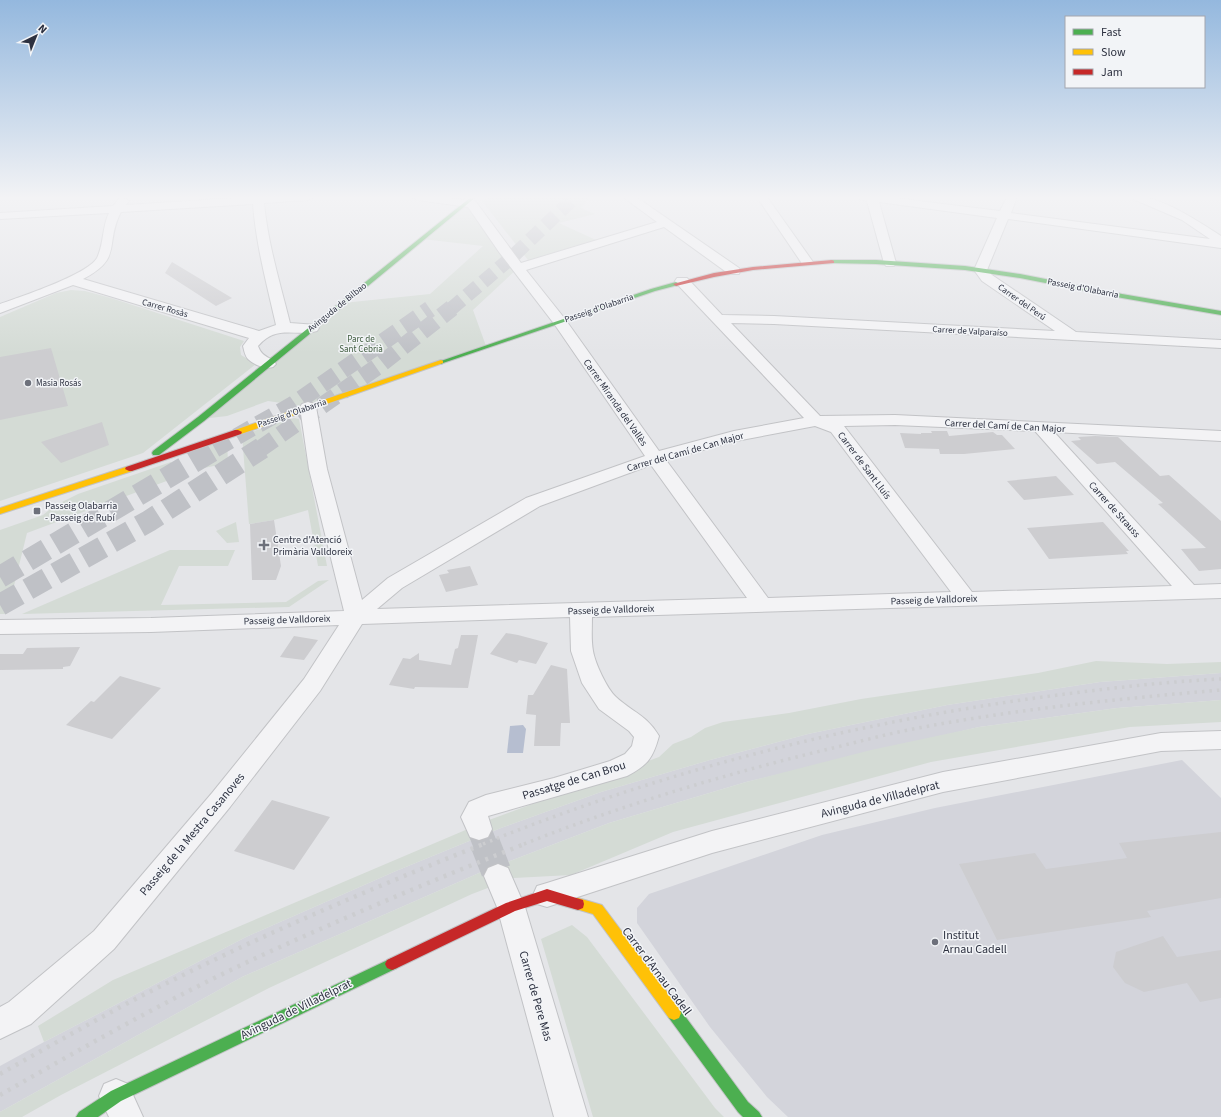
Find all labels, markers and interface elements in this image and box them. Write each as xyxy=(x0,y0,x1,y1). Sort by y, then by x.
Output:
north arrow xyxy=(16,16,56,56)
legend xyxy=(1065,16,1205,88)
text: N xyxy=(35,21,50,37)
text: Fast xyxy=(1101,24,1121,41)
text: Slow xyxy=(1101,44,1126,61)
text: Jam xyxy=(1101,64,1123,81)
street label: Passeig d'Olabarria xyxy=(1046,275,1120,302)
street label: Avinguda de Bilbao xyxy=(305,280,370,335)
street label: Carrer del Perú xyxy=(995,281,1049,324)
street label: Passeig d'Olabarria xyxy=(563,291,635,326)
street label: Carrer Rosàs xyxy=(140,296,190,321)
street label: Carrer de Valparaíso xyxy=(932,323,1008,340)
park label: Parc de Sant Cebrià xyxy=(339,333,383,356)
street label: Carrer Miranda del Vallès xyxy=(580,356,651,449)
place label: Masia Rosás xyxy=(36,377,82,390)
marker: Masia Rosás xyxy=(23,378,33,388)
street label: Passeig d'Olabarria xyxy=(256,396,328,431)
street label: Carrer del Camí de Can Major xyxy=(944,416,1066,436)
street label: Carrer del Camí de Can Major xyxy=(625,428,746,475)
street label: Carrer de Sant Lluís xyxy=(834,429,894,502)
street label: Carrer de Strauss xyxy=(1085,479,1143,541)
place label: Passeig Olabarria - Passeig de Rubí xyxy=(45,499,117,525)
marker: Passeig Olabarria - Passeig de Rubí xyxy=(32,506,42,516)
place label: Centre d'Atenció Primària Valldoreix xyxy=(273,533,353,559)
marker: Centre d'Atenció Primària Valldoreix xyxy=(258,539,270,551)
street label: Passeig de Valldoreix xyxy=(890,591,978,609)
street label: Passeig de Valldoreix xyxy=(567,601,655,619)
street label: Passeig de Valldoreix xyxy=(243,611,331,629)
street label: Passatge de Can Brou xyxy=(520,757,628,804)
street label: Passeig de la Mestra Casanoves xyxy=(136,769,249,899)
street label: Avinguda de Villadelprat xyxy=(819,777,941,822)
street label: Carrer d'Arnau Cadell xyxy=(618,924,695,1019)
place label: Institut Arnau Cadell xyxy=(943,927,1007,958)
marker: Institut Arnau Cadell xyxy=(930,937,940,947)
street label: Carrer de Pere Mas xyxy=(514,949,557,1043)
street label: Avinguda de Villadelprat xyxy=(238,975,355,1044)

